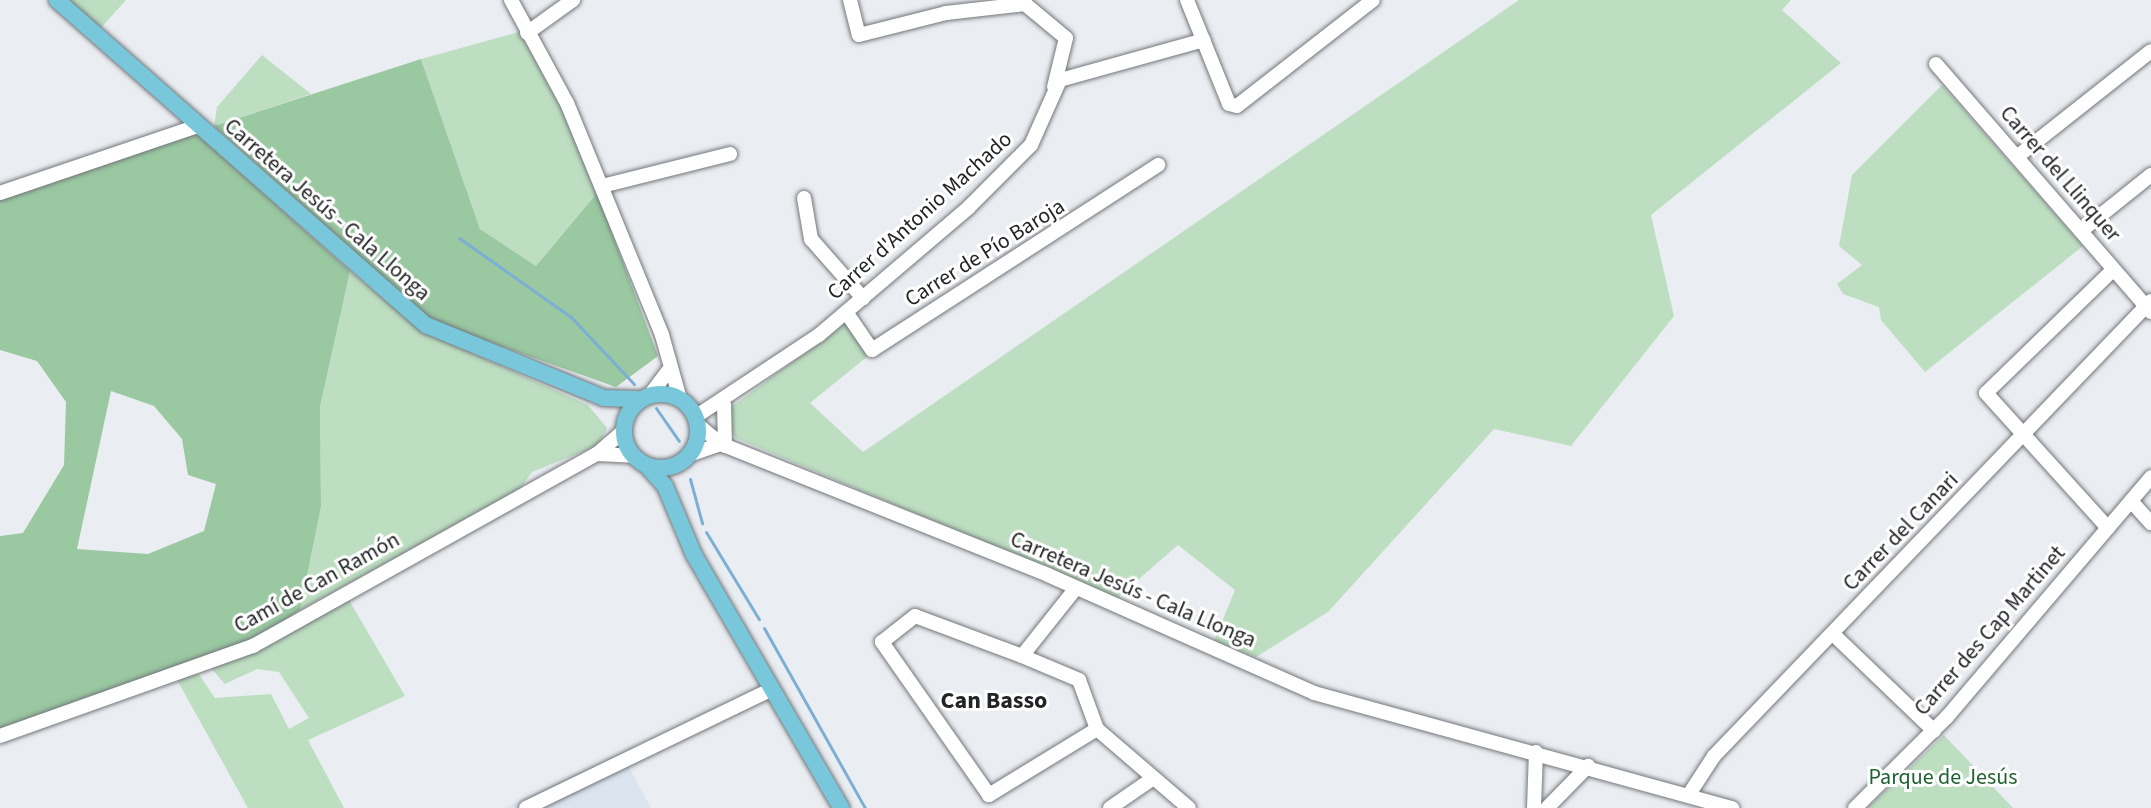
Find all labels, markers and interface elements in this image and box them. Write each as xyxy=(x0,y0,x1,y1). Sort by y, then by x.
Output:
street label: Carrer del Llinquer xyxy=(1994,101,2126,247)
street label: Carretera Jesús - Cala Llonga xyxy=(219,113,435,307)
street label: Carrer d'Antonio Machado xyxy=(822,126,1018,306)
street label: Carrer de Pío Baroja xyxy=(900,193,1070,313)
street label: Carrer del Canari xyxy=(1838,467,1964,597)
street label: Carretera Jesús - Cala Llonga xyxy=(1006,526,1260,654)
street label: Camí de Can Ramón xyxy=(230,527,404,639)
street label: Carrer des Cap Martinet xyxy=(1909,541,2071,721)
district label: Can Basso xyxy=(941,687,1047,715)
park label: Parque de Jesús xyxy=(1869,765,2017,791)

